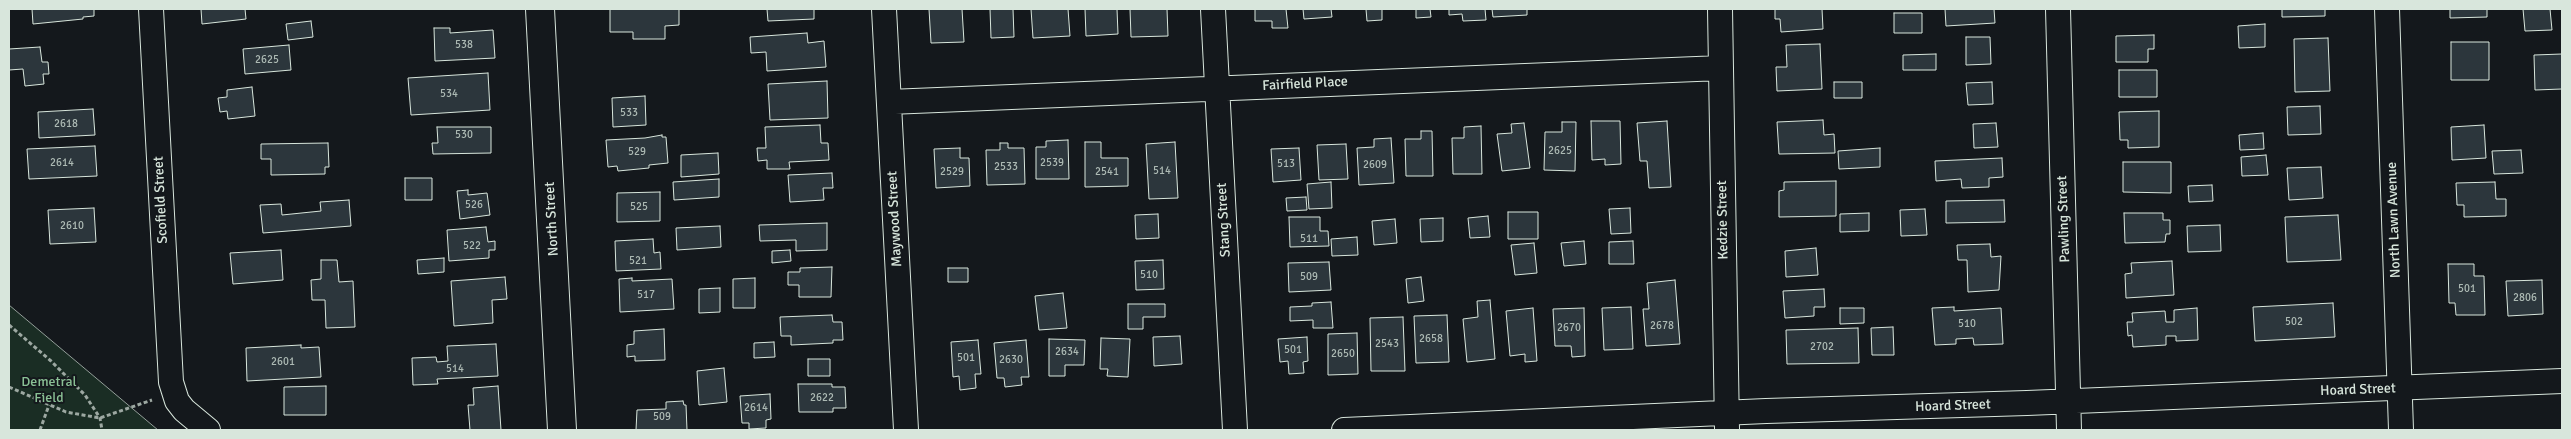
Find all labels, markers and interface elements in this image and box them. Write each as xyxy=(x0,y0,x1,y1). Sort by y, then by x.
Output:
house number: 538 xyxy=(455,38,473,52)
house number: 2625 xyxy=(255,53,279,67)
street label: Fairfield Place xyxy=(1262,73,1348,95)
house number: 534 xyxy=(440,87,458,101)
house number: 533 xyxy=(620,106,638,120)
house number: 2618 xyxy=(54,117,78,131)
house number: 530 xyxy=(455,128,473,142)
house number: 2625 xyxy=(1548,144,1572,158)
house number: 529 xyxy=(628,145,646,159)
house number: 2614 xyxy=(50,156,74,170)
street label: Scofield Street xyxy=(150,156,172,244)
house number: 2539 xyxy=(1040,156,1064,170)
house number: 513 xyxy=(1277,157,1295,171)
house number: 2609 xyxy=(1363,158,1387,172)
house number: 2533 xyxy=(994,160,1018,174)
street label: North Lawn Avenue xyxy=(2384,161,2404,279)
house number: 514 xyxy=(1153,164,1171,178)
house number: 2529 xyxy=(940,165,964,179)
house number: 2541 xyxy=(1095,165,1119,179)
street label: Maywood Street xyxy=(884,171,906,267)
street label: Pawling Street xyxy=(2054,175,2074,263)
street label: Kedzie Street xyxy=(1714,180,1732,260)
street label: North Street xyxy=(542,181,562,257)
street label: Stang Street xyxy=(1214,182,1234,258)
house number: 526 xyxy=(465,198,483,212)
house number: 525 xyxy=(630,200,648,214)
house number: 2610 xyxy=(60,219,84,233)
house number: 511 xyxy=(1300,232,1318,246)
house number: 522 xyxy=(463,239,481,253)
house number: 521 xyxy=(629,254,647,268)
house number: 510 xyxy=(1140,268,1158,282)
house number: 509 xyxy=(1300,270,1318,284)
house number: 501 xyxy=(2458,282,2476,296)
house number: 517 xyxy=(637,288,655,302)
house number: 2806 xyxy=(2513,291,2537,305)
house number: 502 xyxy=(2285,315,2303,329)
house number: 510 xyxy=(1958,317,1976,331)
house number: 2678 xyxy=(1650,319,1674,333)
house number: 2670 xyxy=(1557,321,1581,335)
house number: 2658 xyxy=(1419,332,1443,346)
house number: 2543 xyxy=(1375,337,1399,351)
house number: 2702 xyxy=(1810,340,1834,354)
house number: 501 xyxy=(1284,343,1302,357)
house number: 2634 xyxy=(1055,345,1079,359)
house number: 2650 xyxy=(1331,347,1355,361)
house number: 501 xyxy=(957,351,975,365)
house number: 2630 xyxy=(999,353,1023,367)
house number: 2601 xyxy=(271,355,295,369)
house number: 514 xyxy=(446,362,464,376)
park label: Demetral Field xyxy=(21,374,77,407)
street label: Hoard Street xyxy=(2320,380,2396,400)
house number: 2622 xyxy=(810,391,834,405)
street label: Hoard Street xyxy=(1915,396,1991,416)
house number: 2614 xyxy=(744,401,768,415)
house number: 509 xyxy=(653,410,671,424)

